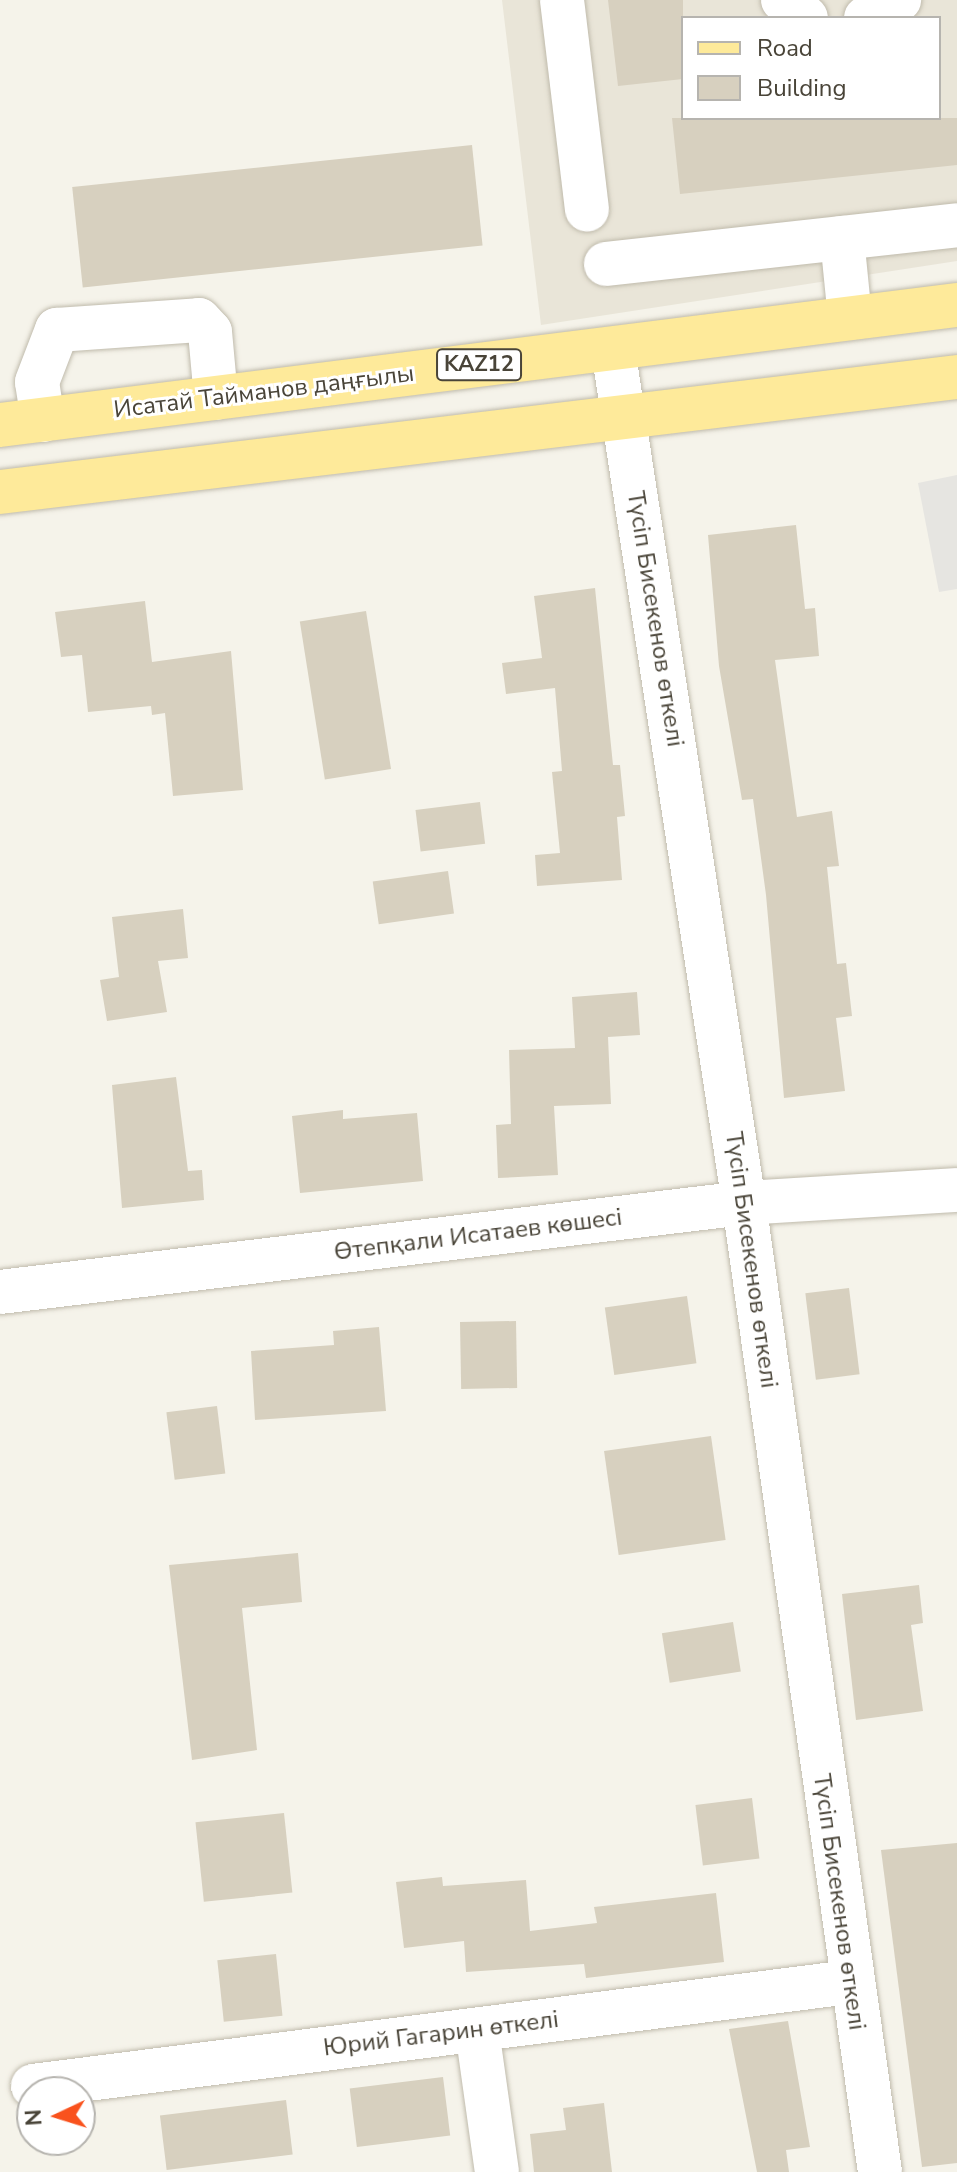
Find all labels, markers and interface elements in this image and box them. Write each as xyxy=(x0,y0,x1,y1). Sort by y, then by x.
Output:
legend xyxy=(681,16,941,120)
text: Road xyxy=(757,32,813,64)
text: Building xyxy=(757,72,847,104)
road number: KAZ12 xyxy=(435,347,523,383)
street label: Исатай Тайманов даңғылы xyxy=(112,359,416,425)
street label: Түсіп Бисекенов өткелі xyxy=(621,489,689,749)
street label: Түсіп Бисекенов өткелі xyxy=(719,1130,783,1390)
street label: Өтепқали Исатаев көшесі xyxy=(332,1203,624,1267)
street label: Түсіп Бисекенов өткелі xyxy=(807,1772,871,2032)
street label: Юрий Гагарин өткелі xyxy=(322,2005,560,2063)
north arrow xyxy=(16,2076,96,2156)
text: N xyxy=(19,2108,50,2127)

